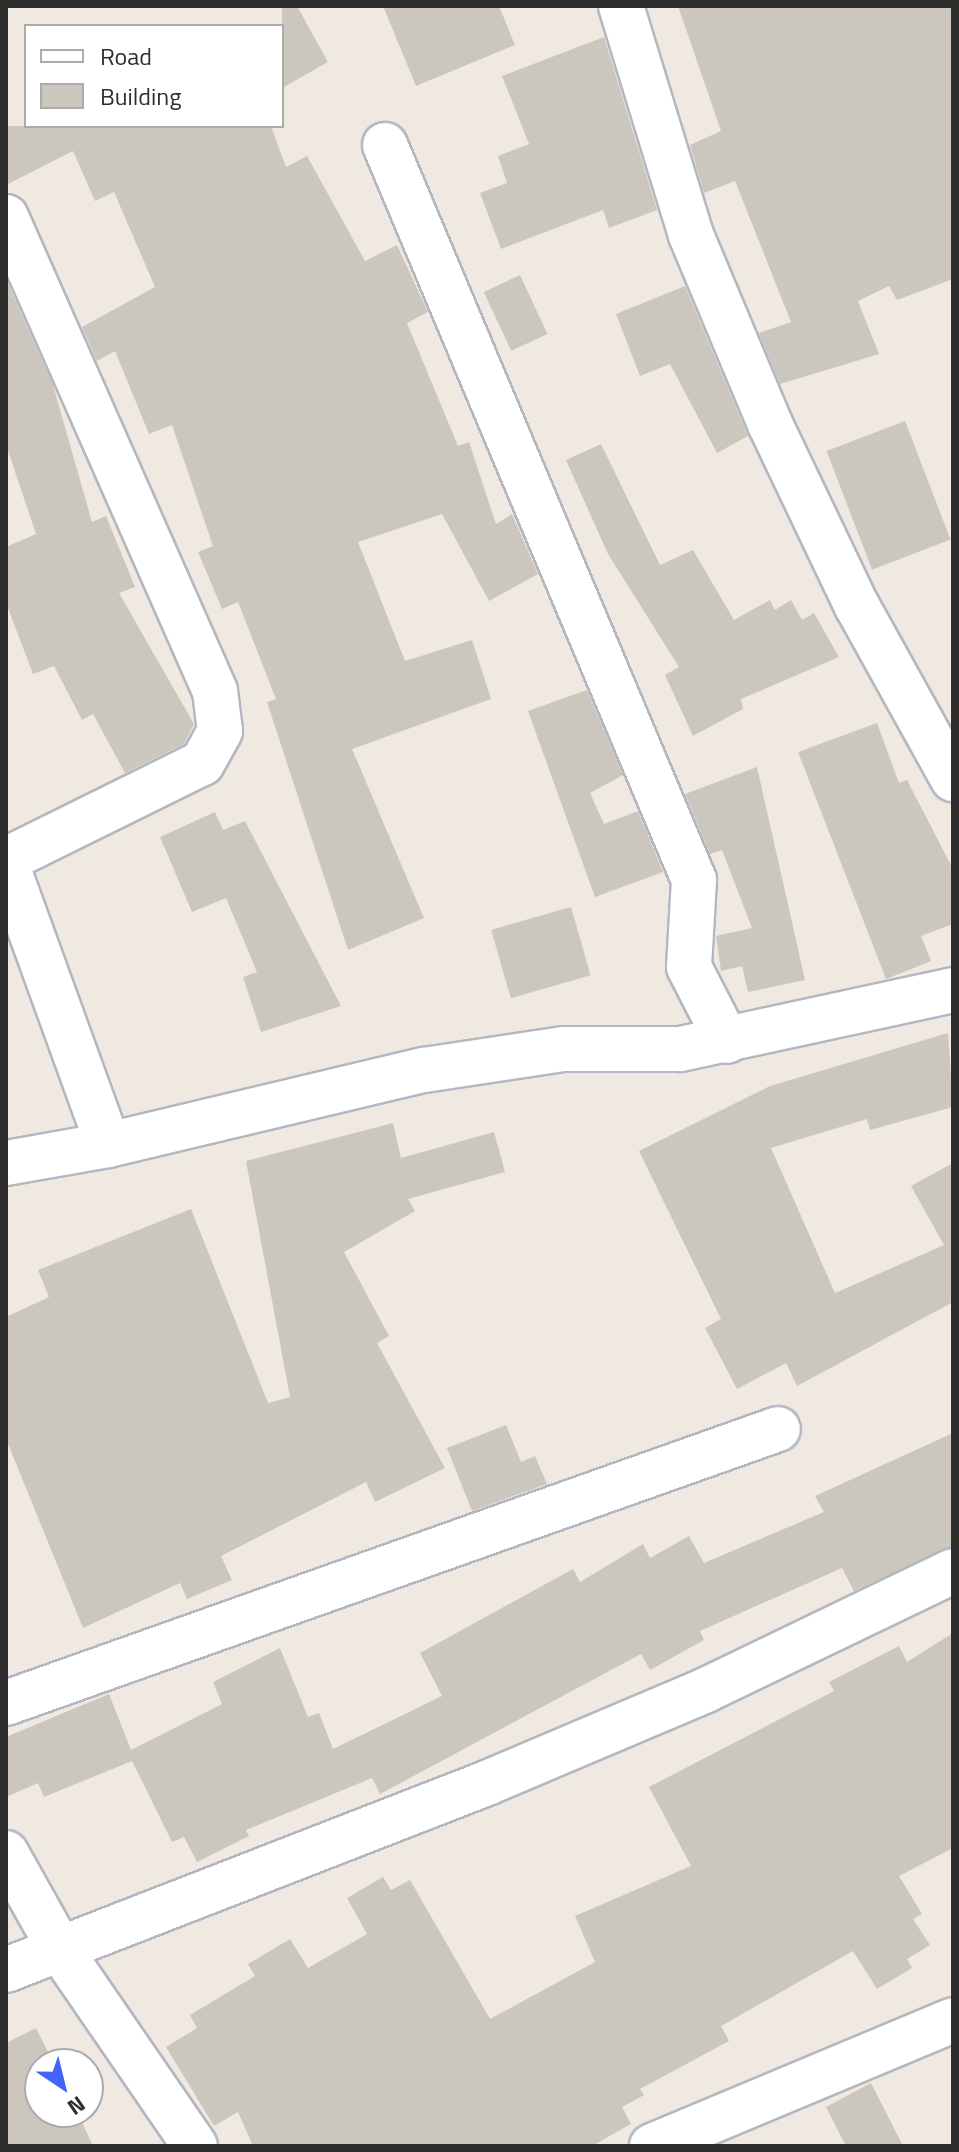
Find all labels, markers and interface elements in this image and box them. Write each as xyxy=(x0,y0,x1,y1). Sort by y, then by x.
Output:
legend xyxy=(24,24,284,128)
text: Road xyxy=(100,38,152,74)
text: Building xyxy=(100,78,182,114)
north arrow xyxy=(24,2048,104,2128)
text: N xyxy=(61,2088,93,2124)

